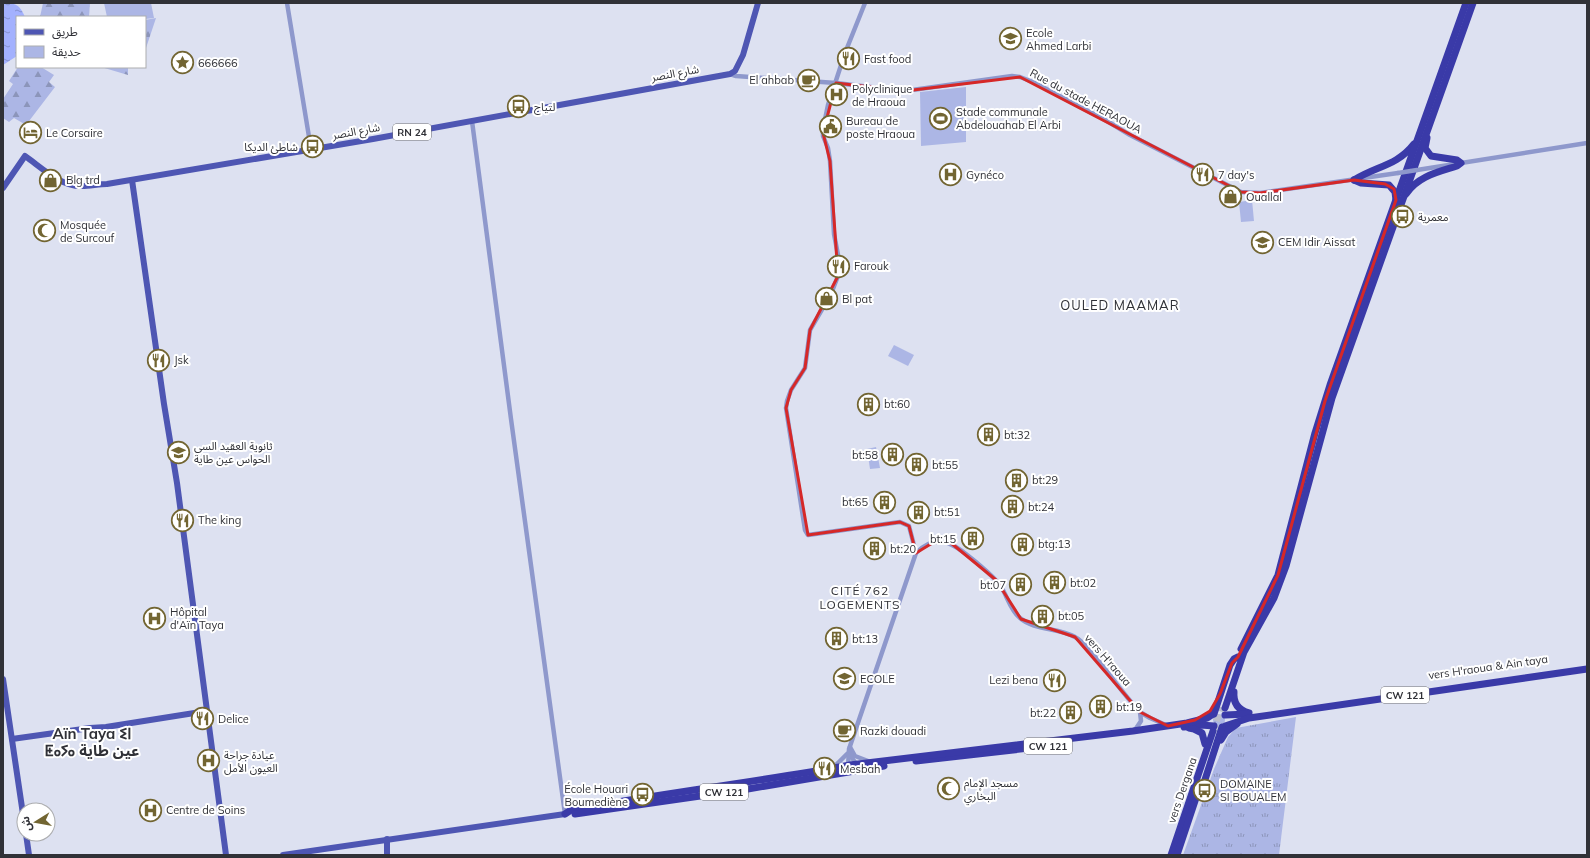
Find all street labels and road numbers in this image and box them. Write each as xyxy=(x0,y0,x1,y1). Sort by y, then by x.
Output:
street label: شارع النصر xyxy=(649,62,701,85)
street label: Rue du stade HERAOUA xyxy=(1028,66,1144,136)
street label: شارع النصر xyxy=(330,120,382,143)
road number: RN 24 xyxy=(393,124,431,140)
street label: vers H'raoua xyxy=(1082,631,1134,689)
street label: vers H'raoua & Ain taya xyxy=(1427,652,1549,682)
road number: CW 121 xyxy=(1381,687,1429,703)
road number: CW 121 xyxy=(1024,738,1072,754)
street label: vers Dergana xyxy=(1164,755,1200,825)
road number: CW 121 xyxy=(700,784,748,800)

